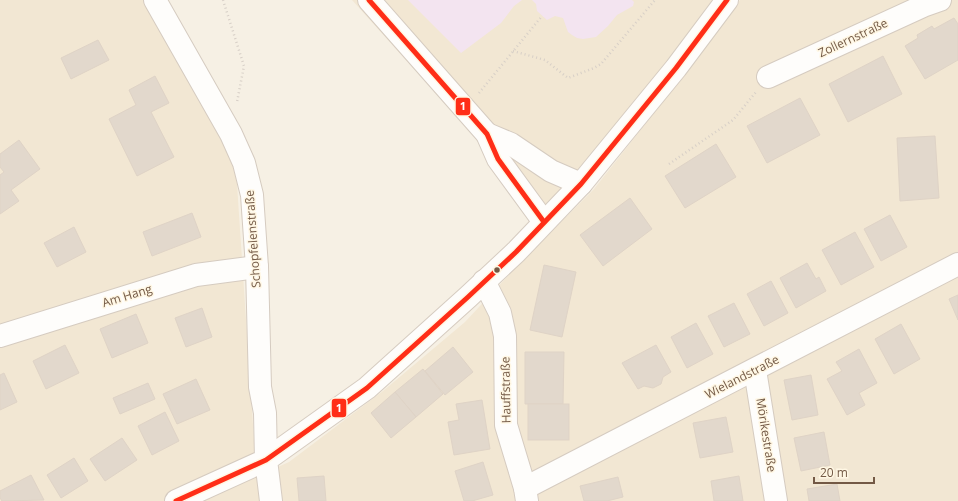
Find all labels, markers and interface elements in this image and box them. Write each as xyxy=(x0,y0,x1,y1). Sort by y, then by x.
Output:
street label: Zollernstraße xyxy=(815,14,891,61)
line badge: 1 xyxy=(455,97,471,116)
text: 1 xyxy=(460,98,466,113)
street label: Schopfelenstraße xyxy=(241,189,264,288)
unlabelled marker xyxy=(492,265,502,275)
street label: Am Hang xyxy=(100,280,154,311)
street label: Wielandstraße xyxy=(702,350,782,403)
street label: Hauffstraße xyxy=(496,356,515,424)
street label: Mörikestraße xyxy=(752,397,781,473)
line badge: 1 xyxy=(331,398,347,418)
text: 1 xyxy=(336,400,342,415)
scale bar xyxy=(814,459,874,485)
text: 20 m xyxy=(820,464,848,481)

